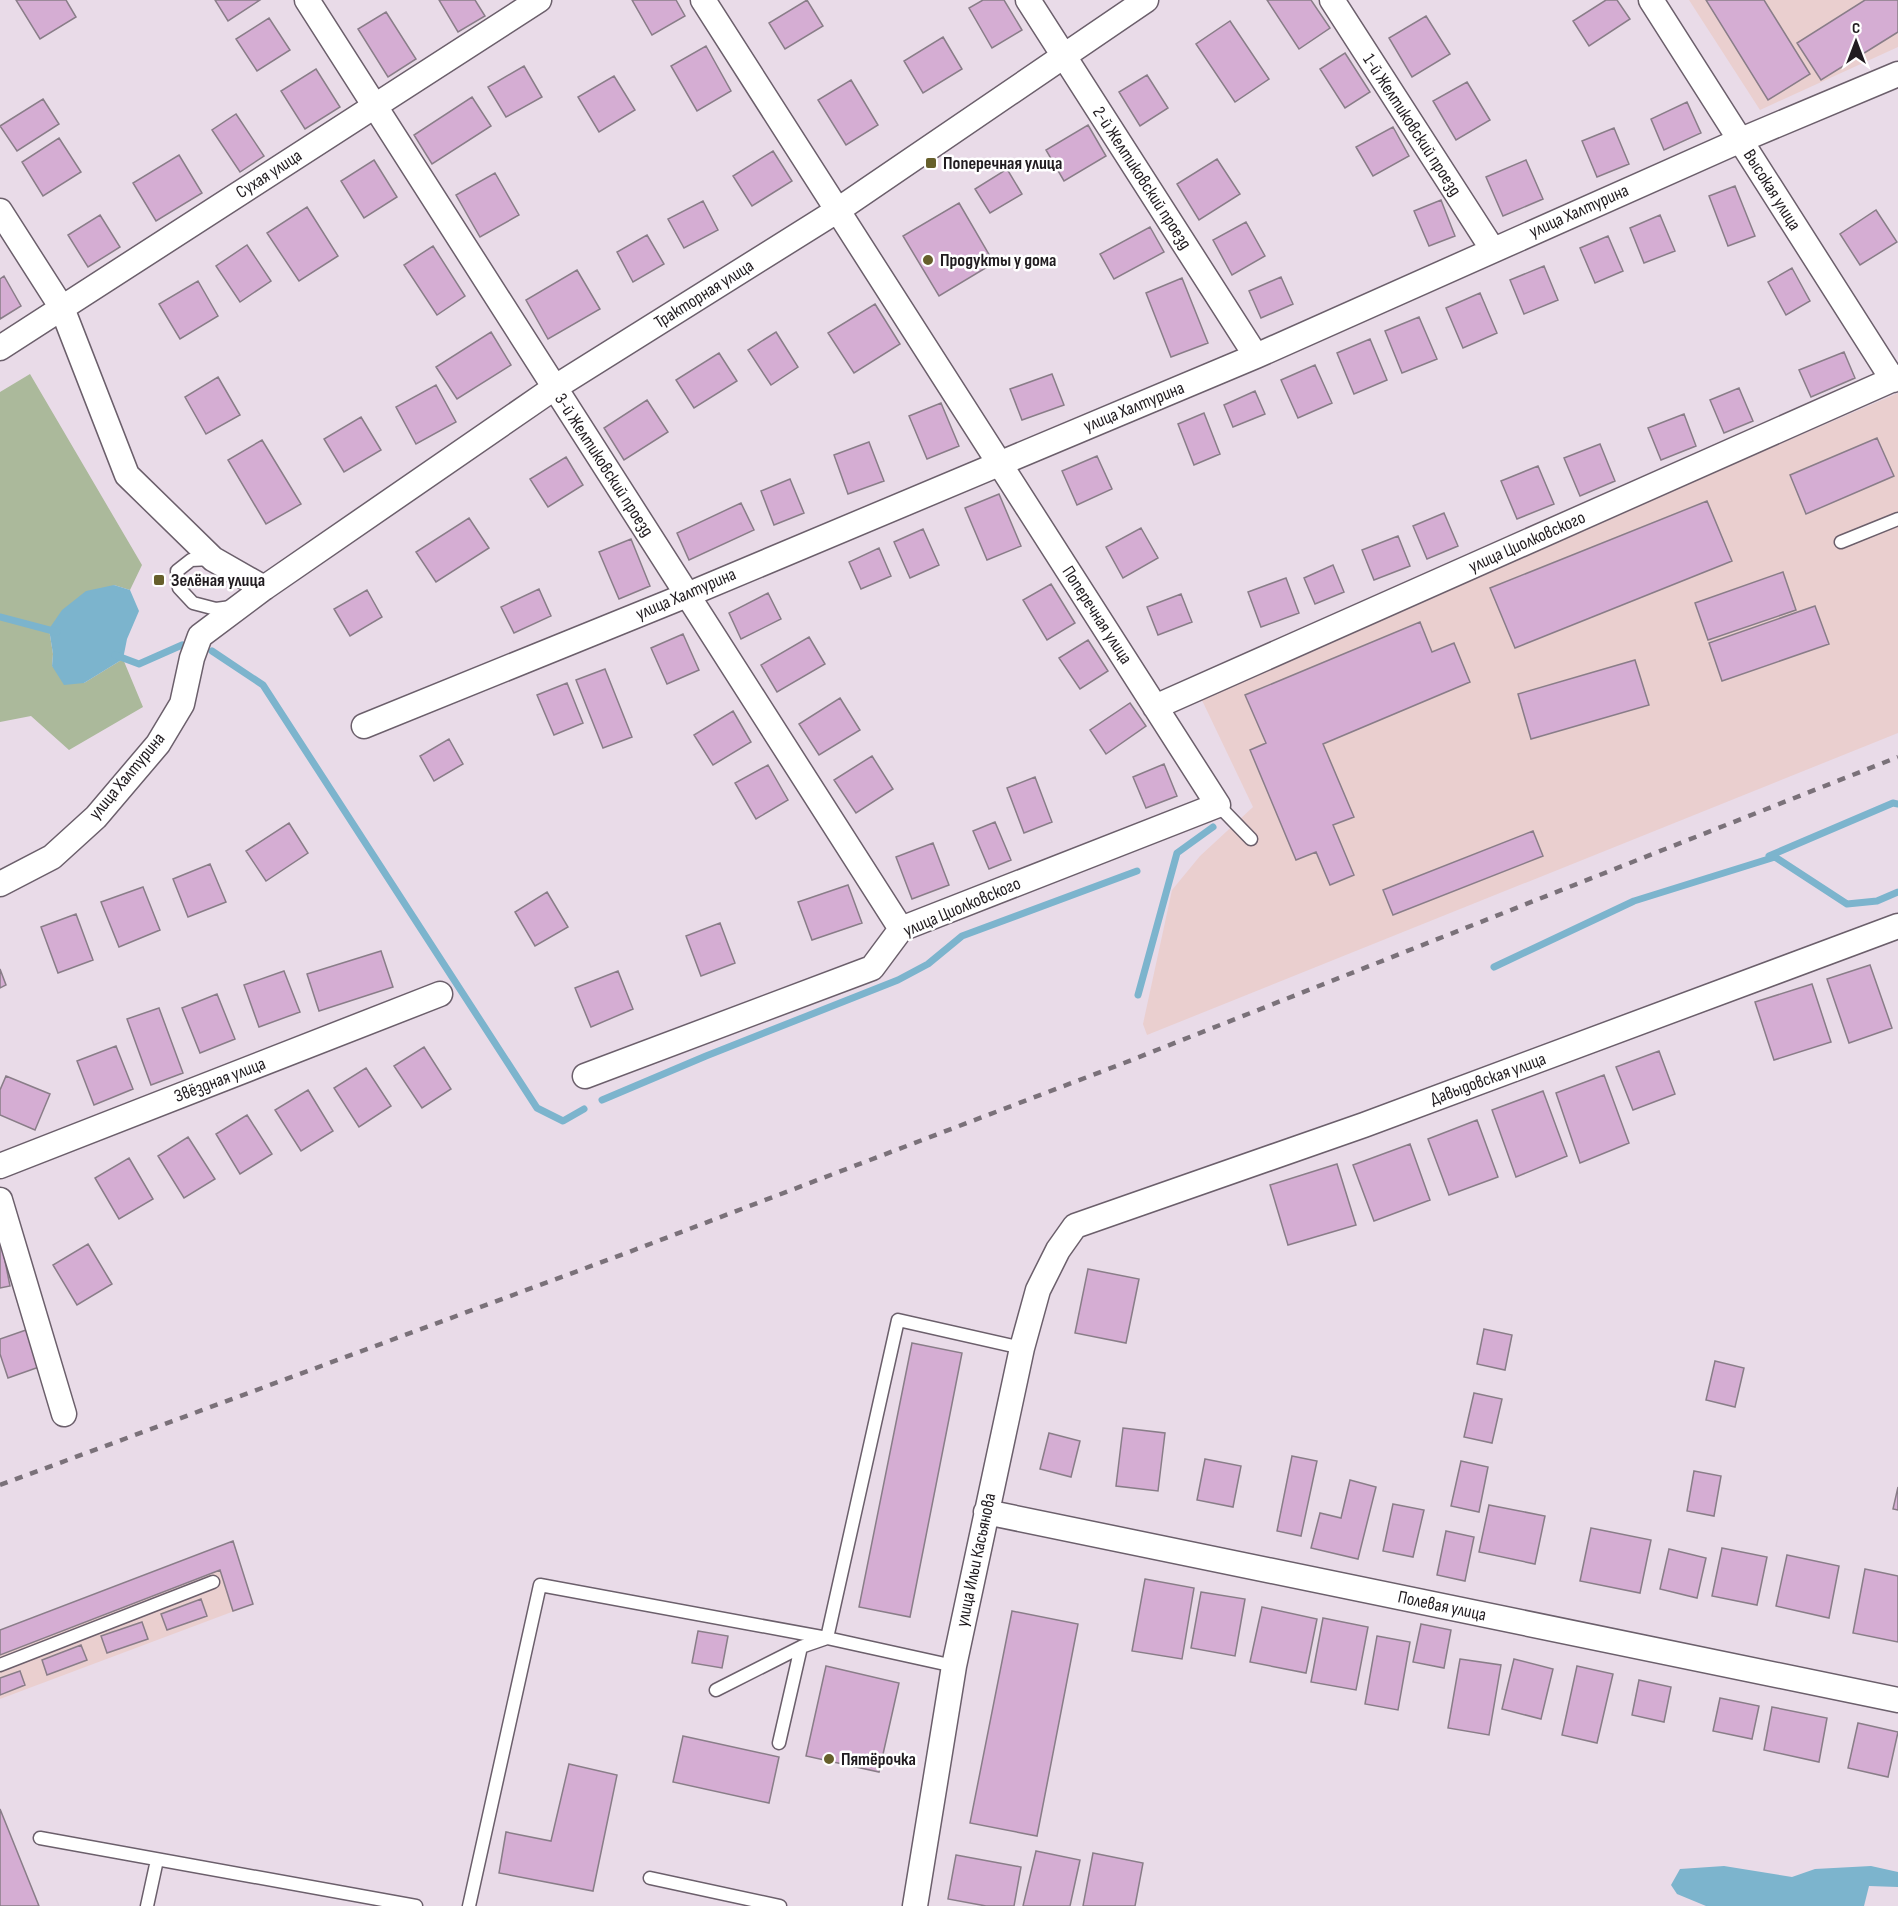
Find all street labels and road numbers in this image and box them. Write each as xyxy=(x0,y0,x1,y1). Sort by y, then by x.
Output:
street label: 1-й Желтиковский проезд xyxy=(1358,50,1466,200)
street label: 2-й Желтиковский проезд xyxy=(1088,103,1196,253)
street label: Сухая улица xyxy=(232,145,306,203)
street label: Высокая улица xyxy=(1739,146,1805,234)
street label: улица Халтурина xyxy=(1526,180,1632,242)
street label: Тракторная улица xyxy=(650,255,758,333)
street label: улица Халтурина xyxy=(1081,377,1187,437)
street label: 3-й Желтиковский проезд xyxy=(550,390,658,540)
street label: улица Циолковского xyxy=(1465,507,1589,577)
street label: Поперечная улица xyxy=(1057,562,1137,668)
street label: улица Халтурина xyxy=(633,563,739,625)
street label: улица Халтурина xyxy=(85,728,169,824)
street label: улица Циолковского xyxy=(900,873,1024,941)
street label: Давыдовская улица xyxy=(1427,1048,1549,1110)
street label: Звёздная улица xyxy=(171,1053,269,1107)
street label: улица Ильи Касьянова xyxy=(952,1491,1000,1629)
street label: Полевая улица xyxy=(1396,1586,1488,1626)

